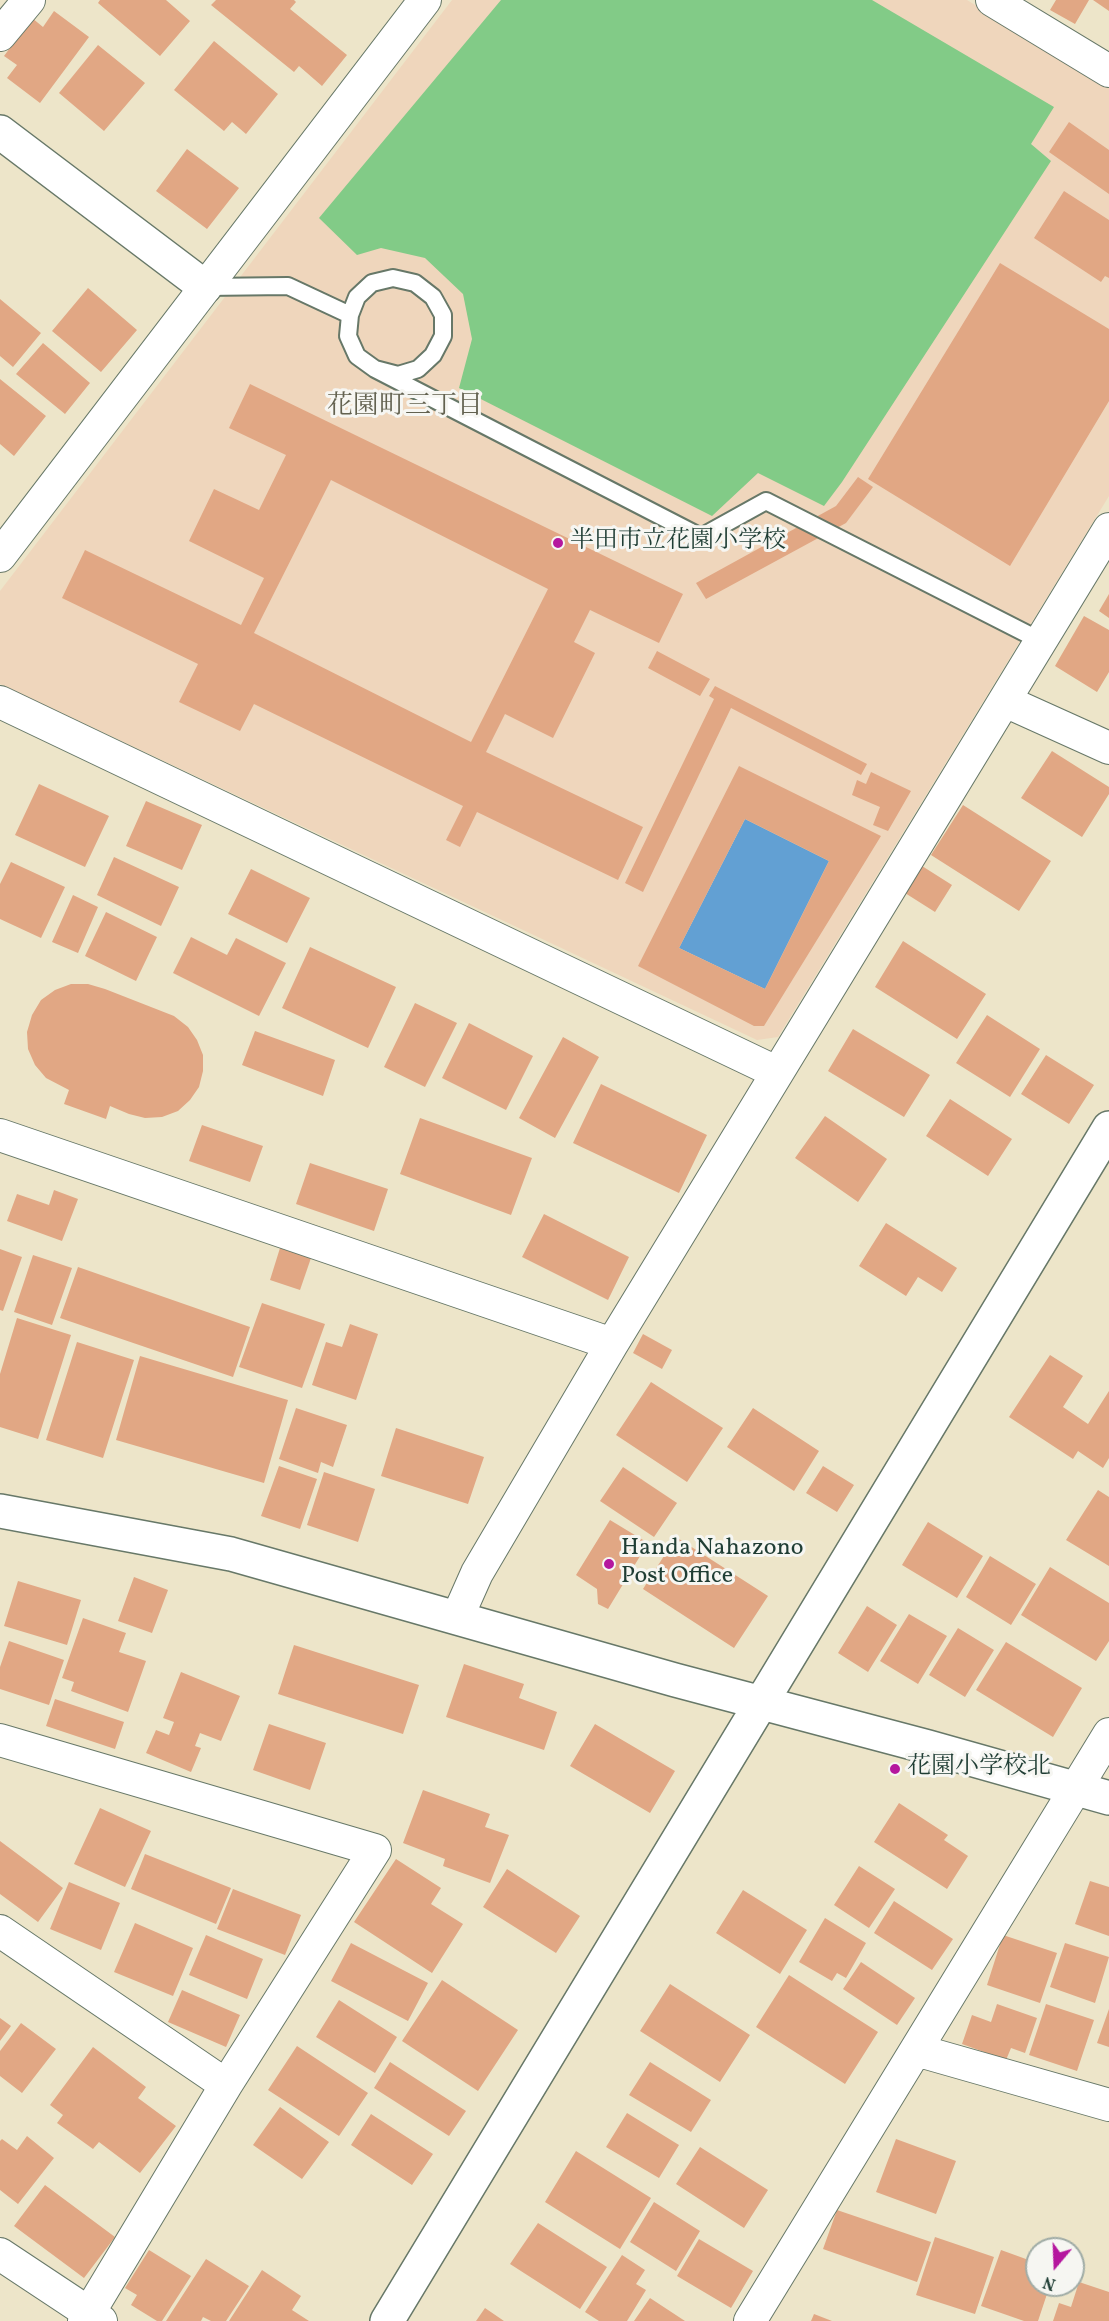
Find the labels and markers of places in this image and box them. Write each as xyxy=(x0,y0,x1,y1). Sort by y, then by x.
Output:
place label: 半田市立花園小学校 xyxy=(570,529,786,557)
marker: 半田市立花園小学校 xyxy=(551,536,565,550)
place label: Handa Nahazono Post Office xyxy=(621,1536,804,1592)
marker: Handa Nahazono Post Office xyxy=(602,1557,616,1571)
place label: 花園小学校北 xyxy=(907,1755,1051,1783)
marker: 花園小学校北 xyxy=(888,1762,902,1776)

